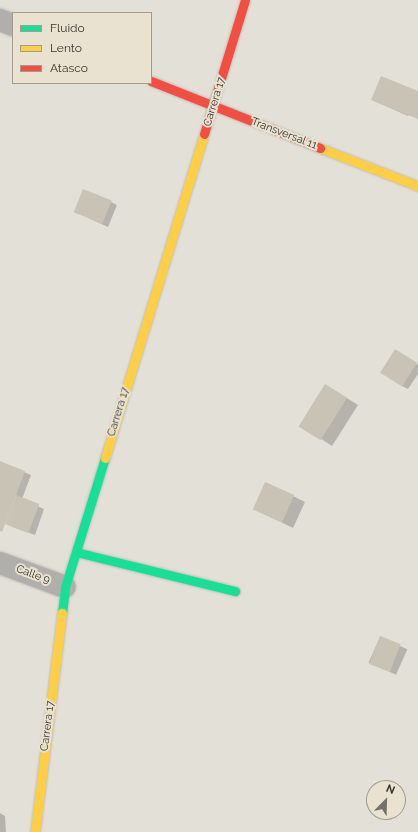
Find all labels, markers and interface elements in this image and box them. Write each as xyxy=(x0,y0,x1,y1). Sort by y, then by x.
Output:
legend xyxy=(12,12,152,84)
text: Fluido xyxy=(50,21,85,35)
text: Lento xyxy=(50,41,82,55)
text: Atasco xyxy=(50,61,88,75)
street label: Carrera 17 xyxy=(201,76,229,128)
street label: Transversal 11 xyxy=(249,115,319,153)
street label: Carrera 17 xyxy=(105,386,133,438)
street label: Calle 9 xyxy=(14,563,52,587)
street label: Carrera 17 xyxy=(38,700,58,752)
north arrow xyxy=(366,780,406,820)
text: N xyxy=(384,782,397,797)

